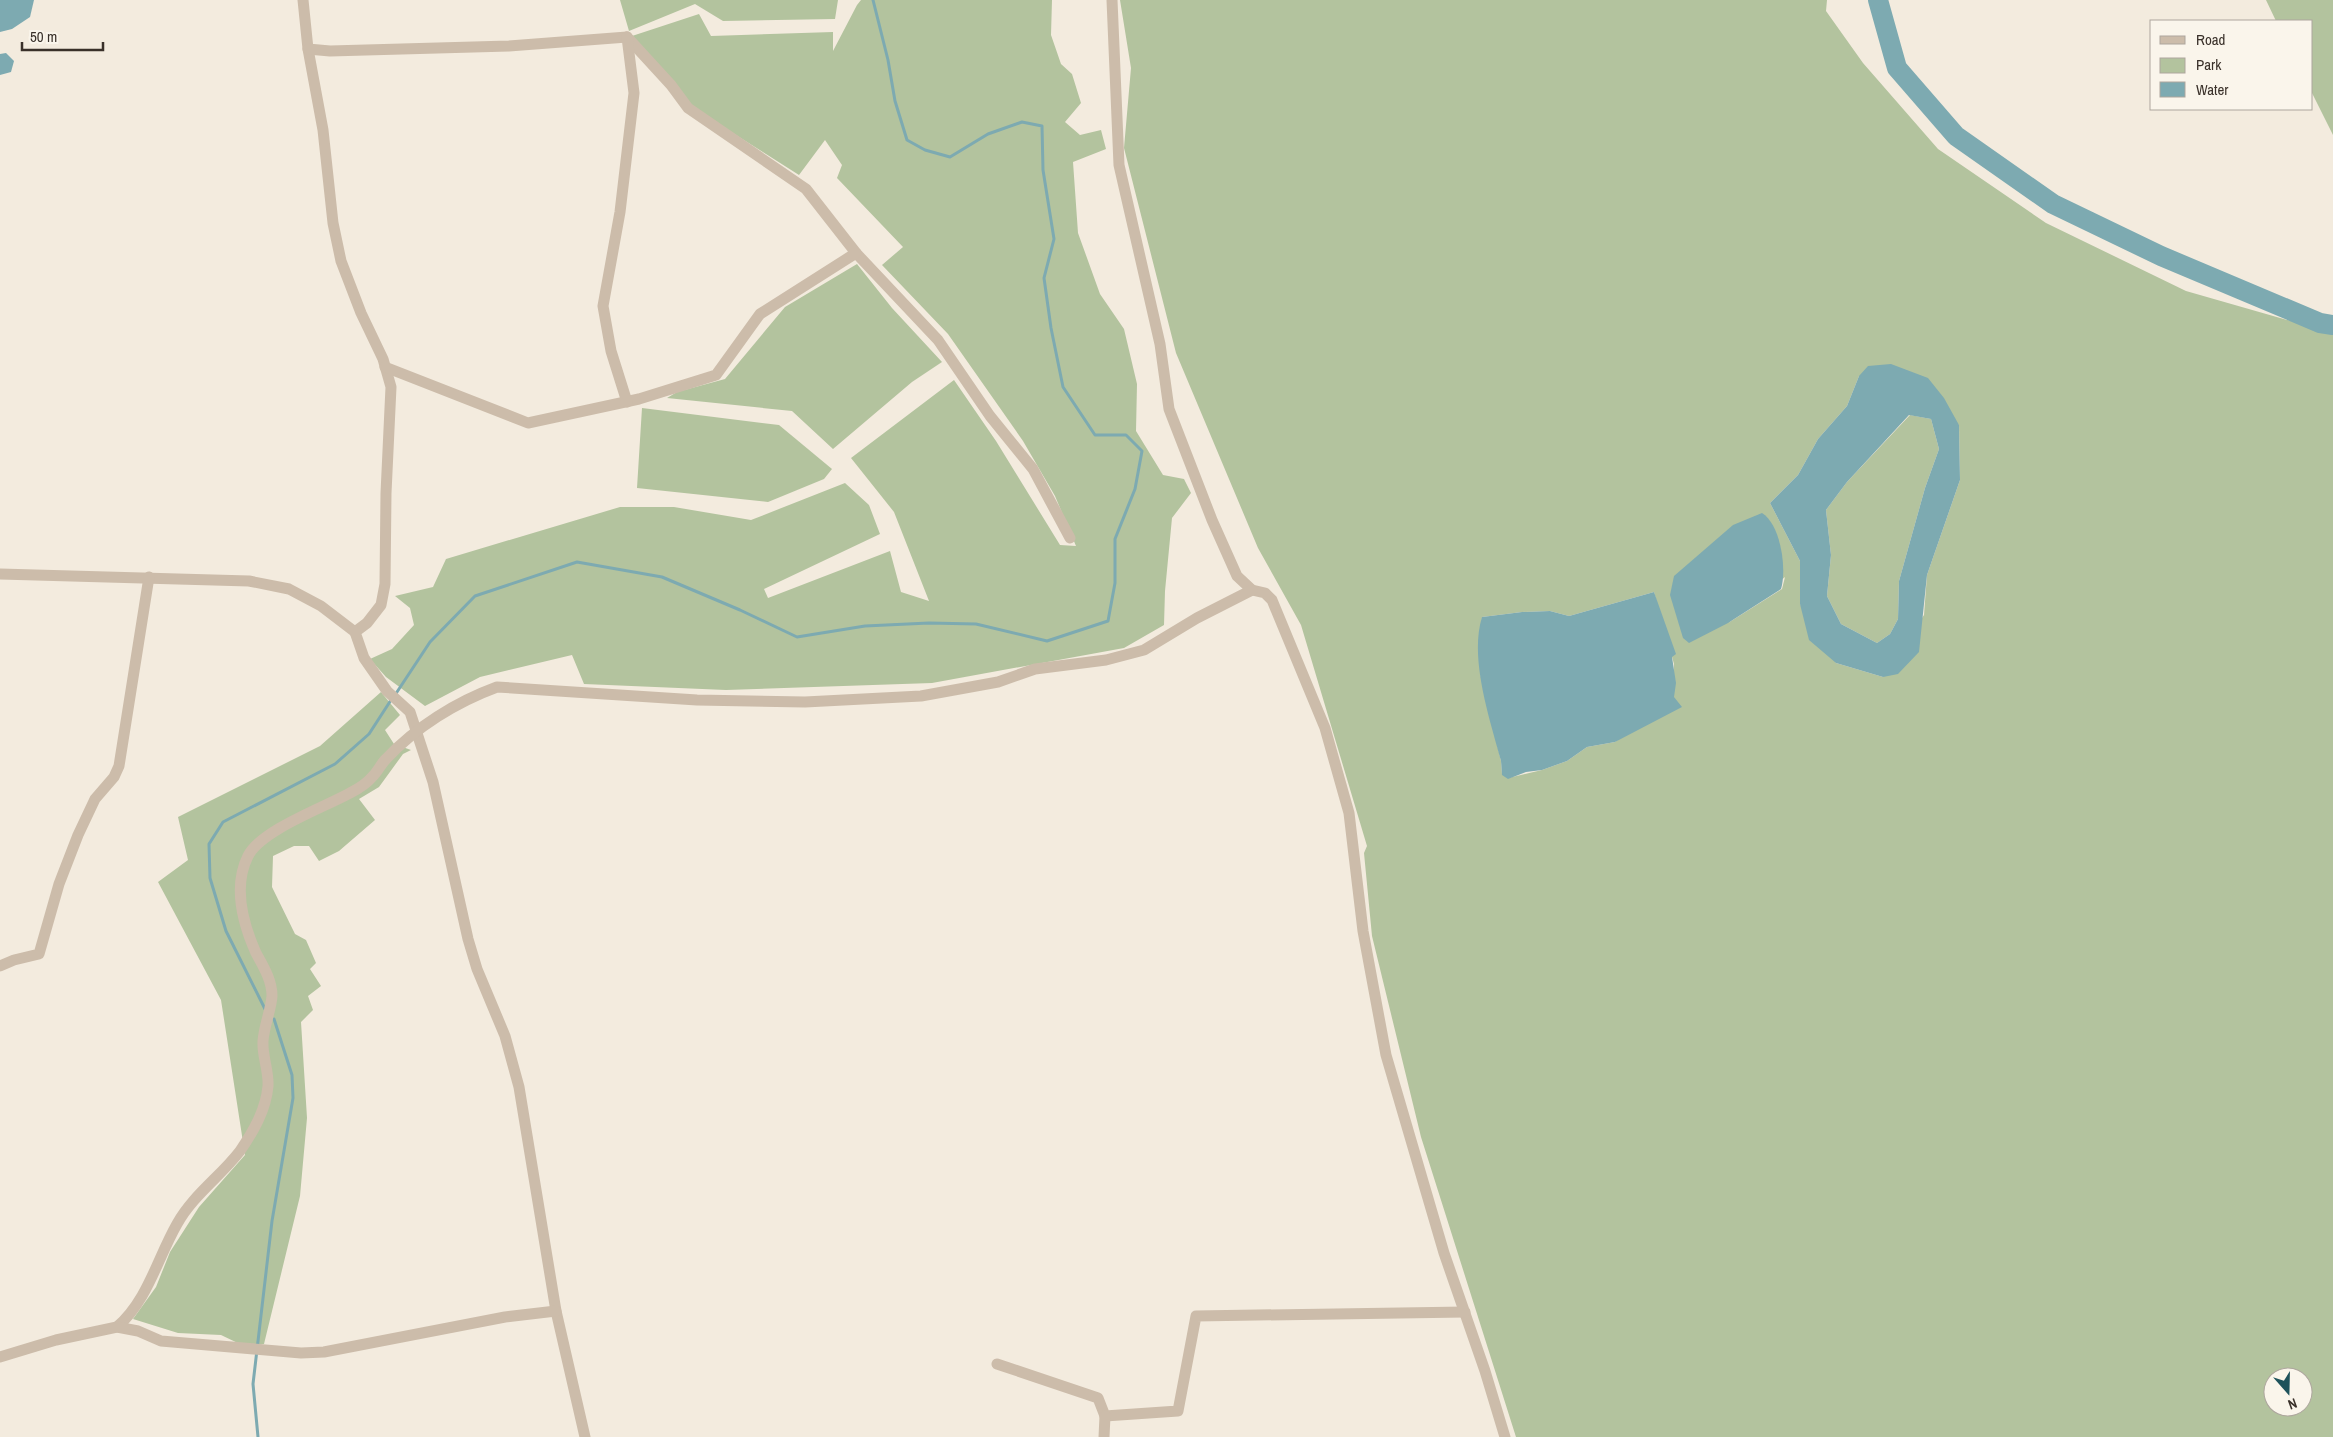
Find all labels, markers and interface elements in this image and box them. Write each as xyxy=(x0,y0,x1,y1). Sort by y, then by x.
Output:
scale bar xyxy=(22,20,104,52)
legend xyxy=(2150,20,2313,110)
text: 50 m xyxy=(30,26,57,47)
text: Road xyxy=(2196,29,2225,50)
text: Park xyxy=(2196,54,2222,75)
text: Water xyxy=(2196,79,2228,100)
north arrow xyxy=(2263,1367,2313,1417)
text: N xyxy=(2285,1394,2299,1414)

